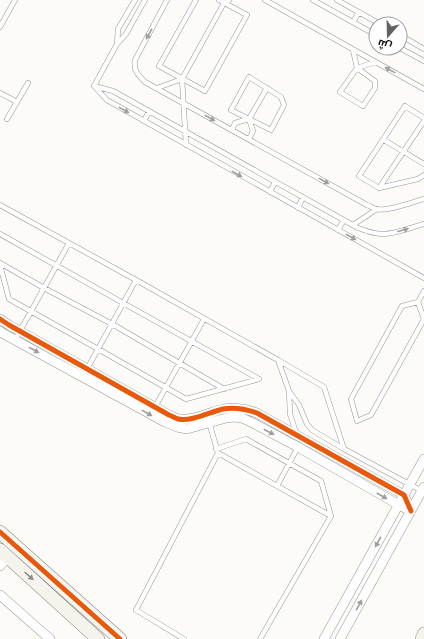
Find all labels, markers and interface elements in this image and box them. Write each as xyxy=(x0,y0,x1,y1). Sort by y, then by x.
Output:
north arrow xyxy=(368,16,408,56)
one-way arrow xyxy=(145,28,152,40)
text: ش xyxy=(376,36,394,54)
one-way arrow xyxy=(384,67,396,74)
one-way arrow xyxy=(118,107,130,113)
one-way arrow xyxy=(205,115,216,121)
one-way arrow xyxy=(231,170,243,177)
one-way arrow xyxy=(318,178,330,185)
one-way arrow xyxy=(397,227,409,233)
one-way arrow xyxy=(345,234,357,241)
one-way arrow xyxy=(28,347,39,354)
one-way arrow xyxy=(142,410,153,416)
one-way arrow xyxy=(264,428,275,435)
one-way arrow xyxy=(376,493,388,500)
one-way arrow xyxy=(375,536,381,548)
one-way arrow xyxy=(24,572,34,581)
one-way arrow xyxy=(356,599,363,611)

